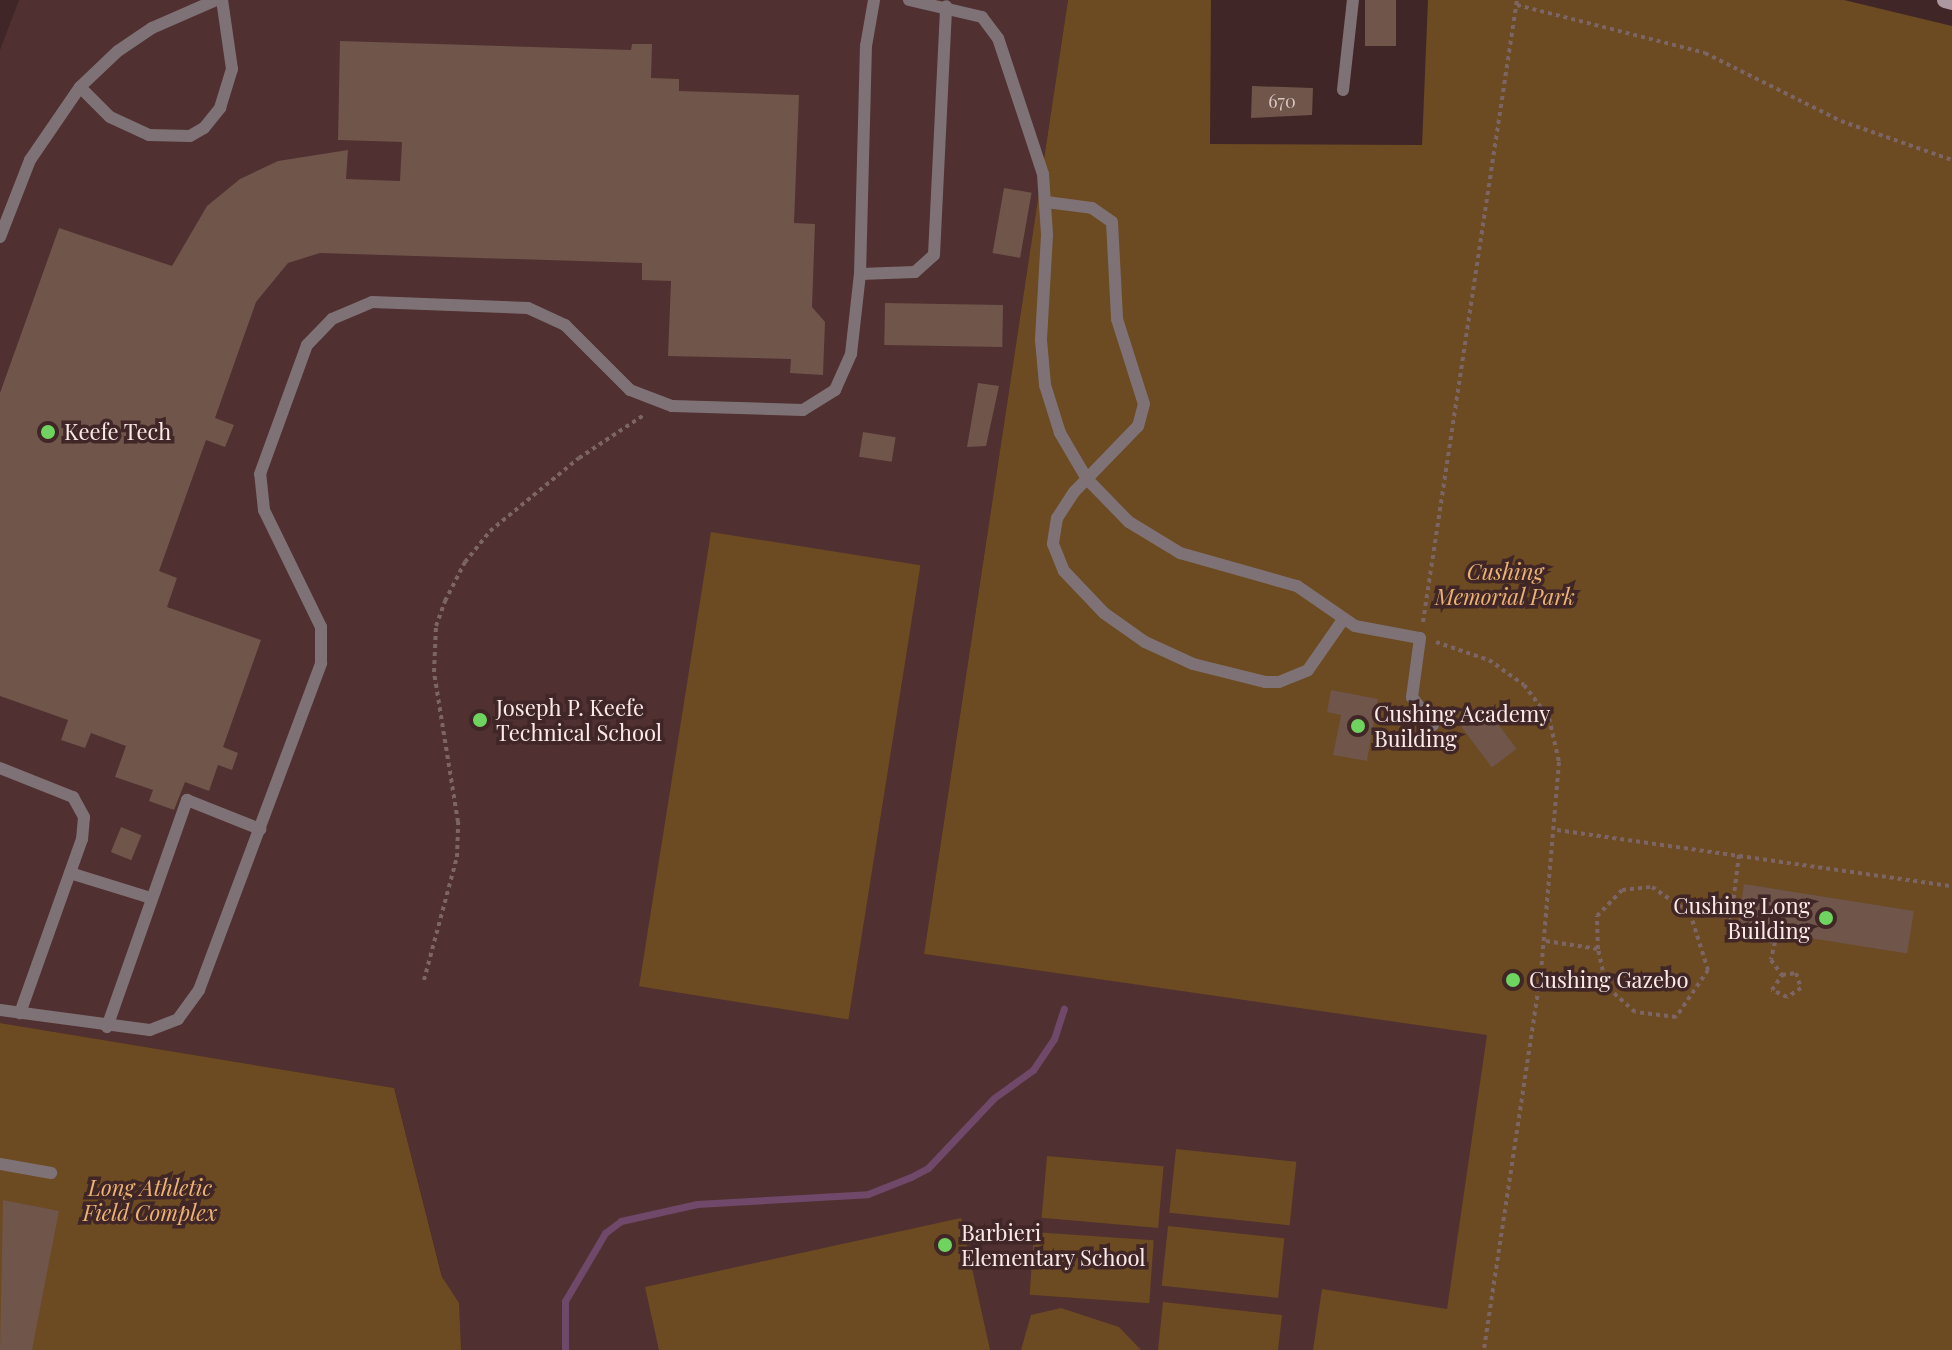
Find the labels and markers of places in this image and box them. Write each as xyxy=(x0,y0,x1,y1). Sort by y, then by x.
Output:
place label: Keefe Tech xyxy=(64,419,172,445)
marker: Keefe Tech xyxy=(39,423,57,441)
place label: Joseph P. Keefe Technical School xyxy=(496,694,662,746)
place label: Cushing Academy Building xyxy=(1374,700,1551,752)
marker: Joseph P. Keefe Technical School xyxy=(471,711,489,729)
marker: Cushing Academy Building xyxy=(1349,717,1367,735)
place label: Cushing Long Building xyxy=(1673,892,1810,944)
marker: Cushing Long Building xyxy=(1817,909,1835,927)
place label: Cushing Gazebo xyxy=(1529,967,1688,993)
marker: Cushing Gazebo xyxy=(1504,971,1522,989)
place label: Barbieri Elementary School xyxy=(961,1219,1146,1270)
marker: Barbieri Elementary School xyxy=(936,1236,954,1254)

